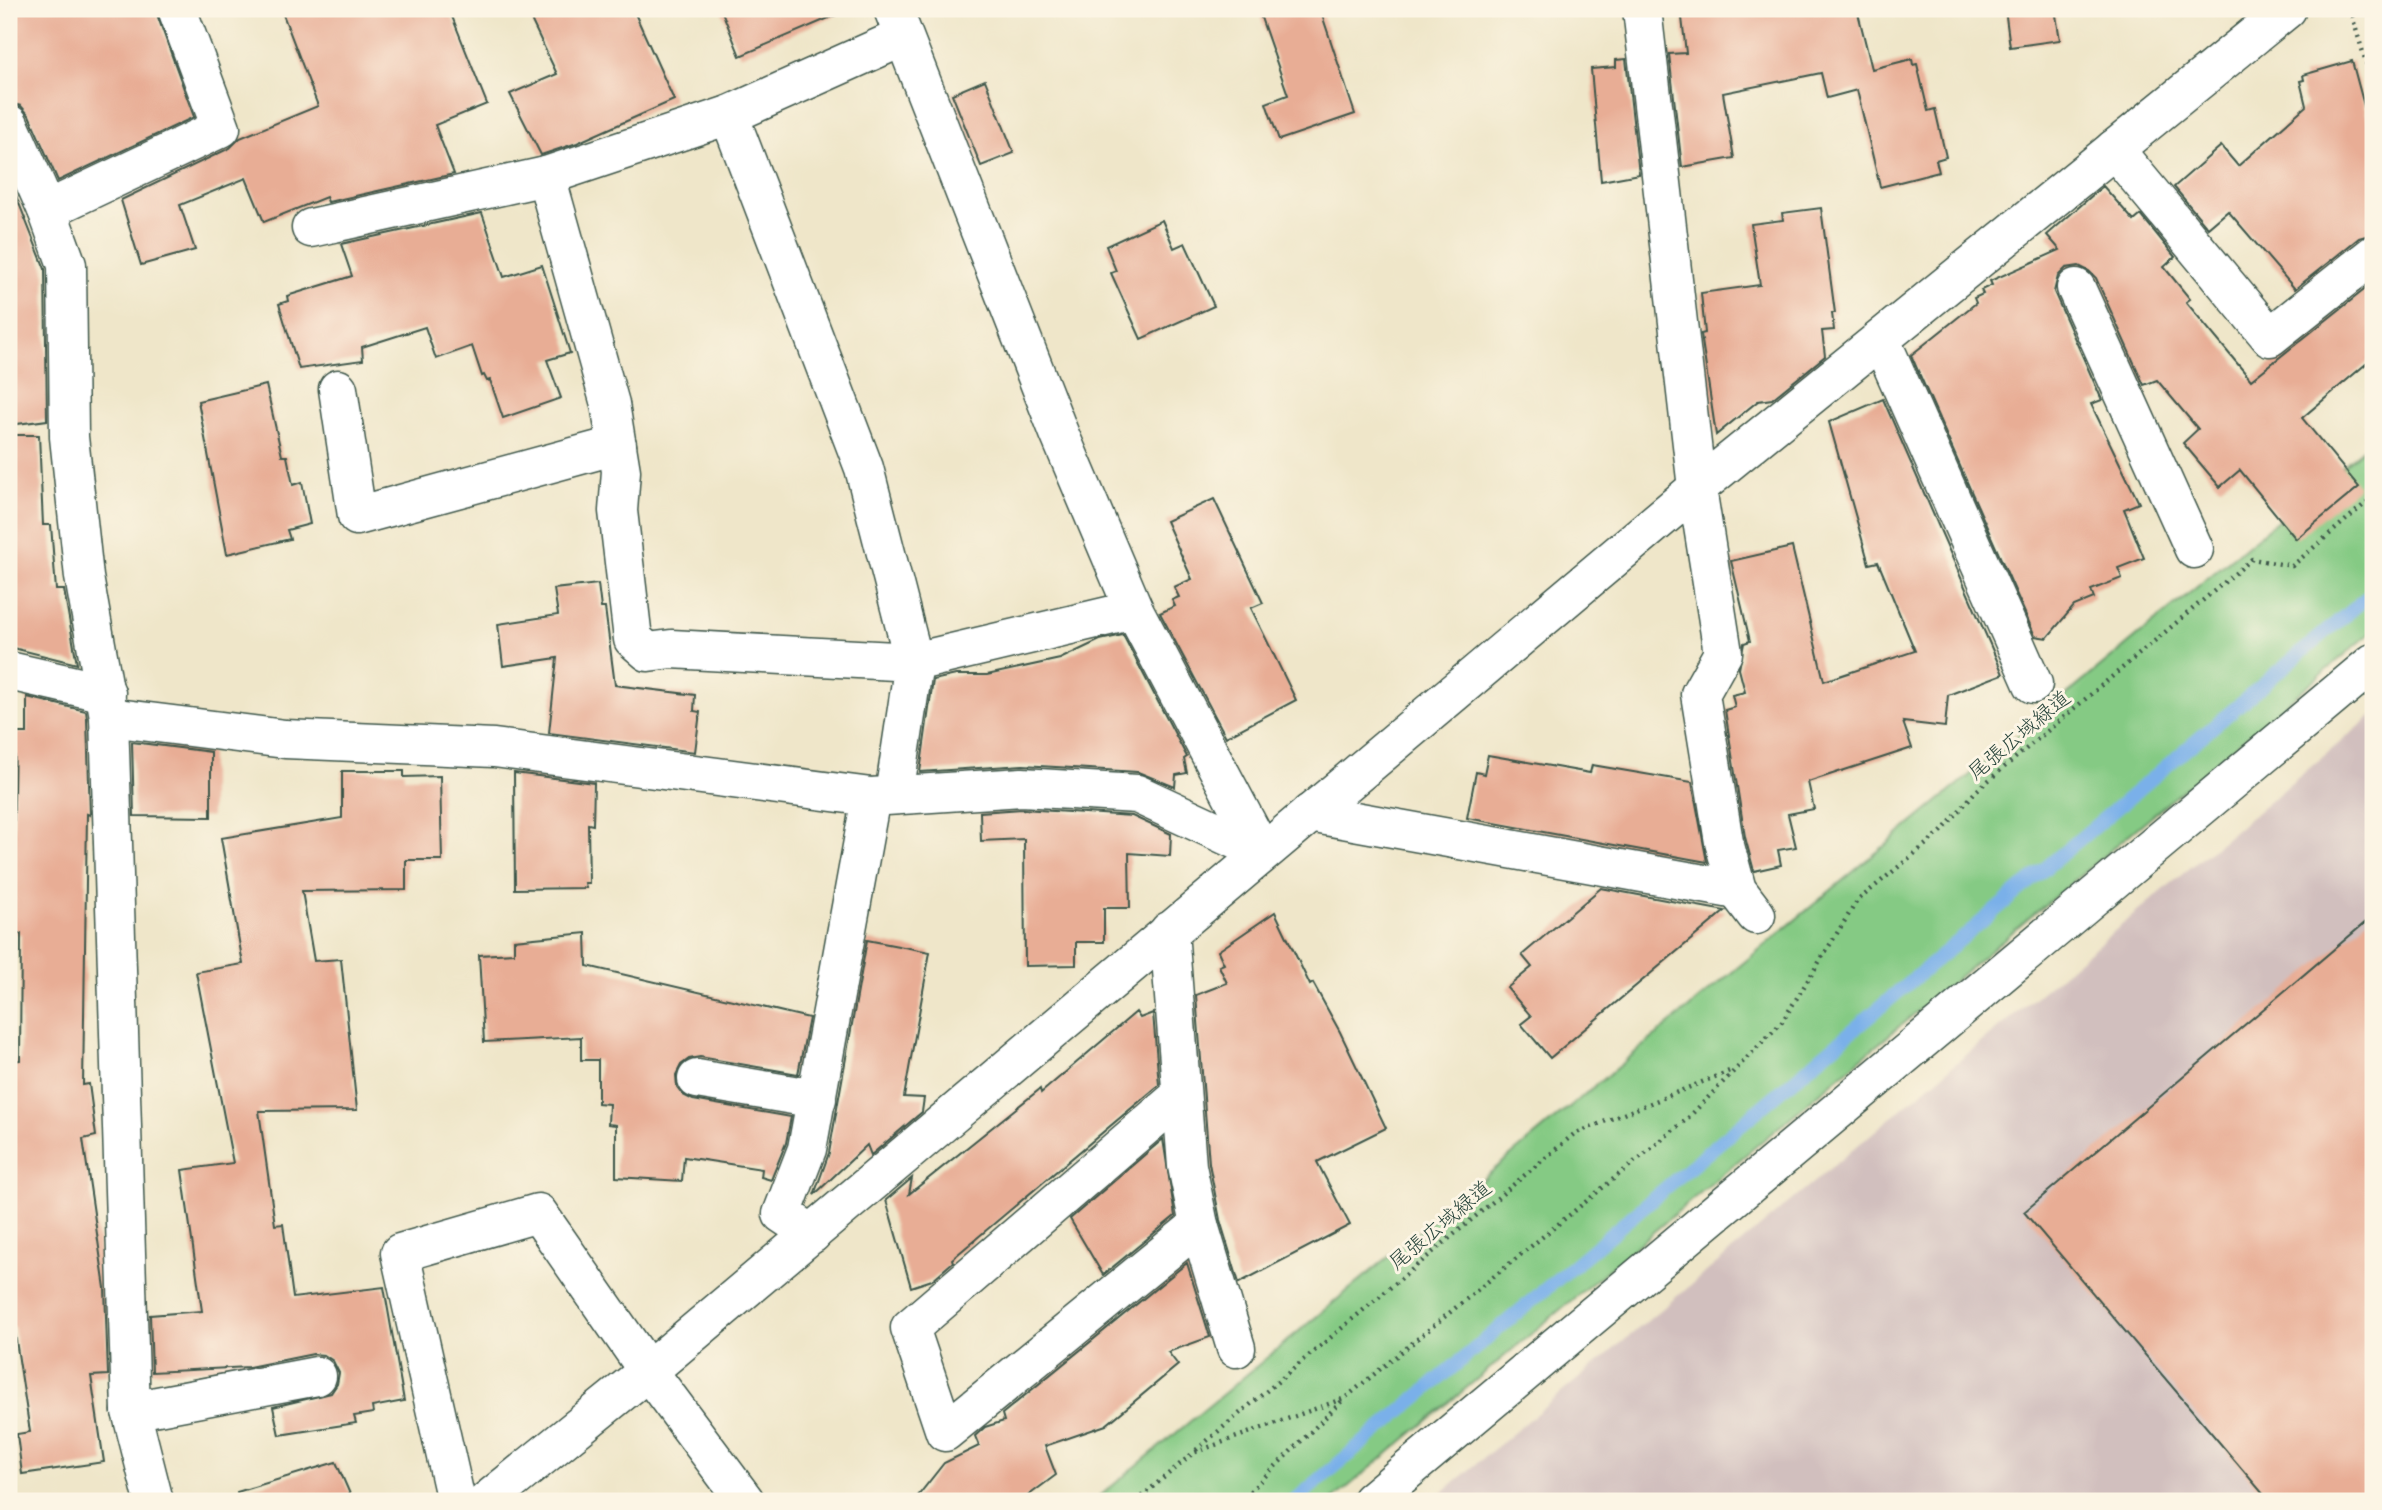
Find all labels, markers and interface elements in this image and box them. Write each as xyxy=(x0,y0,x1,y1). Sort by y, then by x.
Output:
street label: 尾張広域緑道 xyxy=(1962,685,2077,787)
street label: 尾張広域緑道 xyxy=(1383,1175,1498,1277)

